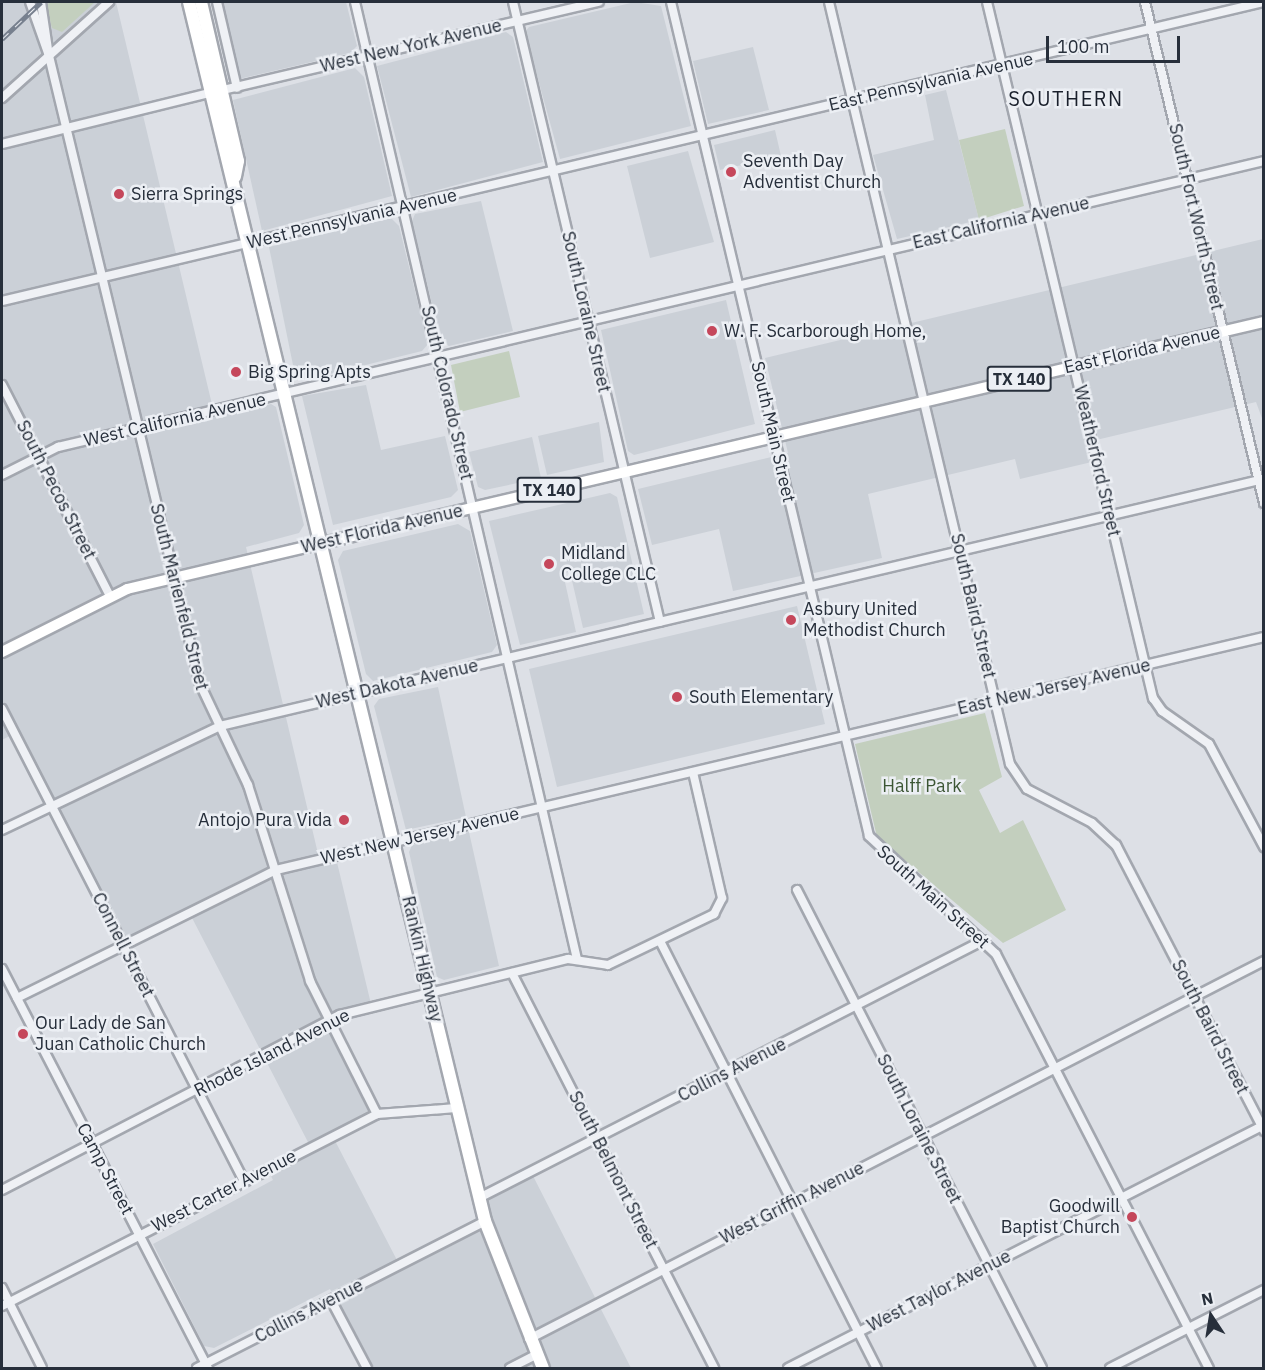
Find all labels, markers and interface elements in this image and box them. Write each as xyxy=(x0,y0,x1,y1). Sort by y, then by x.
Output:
street label: West New York Avenue xyxy=(318,15,504,77)
scale bar xyxy=(1049,24,1182,62)
text: 100 m xyxy=(1057,35,1109,58)
street label: East Pennsylvania Avenue xyxy=(827,48,1035,116)
district label: SOUTHERN xyxy=(1008,86,1124,110)
street label: South Fort Worth Street xyxy=(1164,121,1228,313)
place label: Seventh Day Adventist Church xyxy=(743,151,881,194)
marker: Seventh Day Adventist Church xyxy=(724,165,738,179)
place label: Sierra Springs xyxy=(131,183,243,205)
street label: West Pennsylvania Avenue xyxy=(245,184,459,254)
marker: Sierra Springs xyxy=(112,187,126,201)
street label: East California Avenue xyxy=(911,192,1091,254)
street label: South Loraine Street xyxy=(557,229,615,395)
street label: South Colorado Street xyxy=(416,304,478,482)
place label: W. F. Scarborough Home, xyxy=(724,320,926,342)
street label: East Florida Avenue xyxy=(1062,321,1222,379)
marker: W. F. Scarborough Home, xyxy=(705,324,719,338)
street label: South Main Street xyxy=(746,359,800,505)
place label: Big Spring Apts xyxy=(248,361,371,383)
marker: Big Spring Apts xyxy=(229,365,243,379)
road number: TX 140 xyxy=(986,366,1052,392)
street label: Weatherford Street xyxy=(1069,383,1125,539)
street label: West California Avenue xyxy=(82,389,268,451)
street label: South Pecos Street xyxy=(12,417,100,563)
road number: TX 140 xyxy=(516,477,582,503)
street label: West Florida Avenue xyxy=(299,500,465,558)
street label: South Marienfeld Street xyxy=(145,501,213,693)
street label: South Baird Street xyxy=(946,531,1000,681)
place label: Midland College CLC xyxy=(561,543,656,586)
marker: Midland College CLC xyxy=(542,557,556,571)
place label: Asbury United Methodist Church xyxy=(803,599,946,642)
marker: Asbury United Methodist Church xyxy=(784,613,798,627)
street label: East New Jersey Avenue xyxy=(955,654,1153,720)
street label: West Dakota Avenue xyxy=(314,655,480,713)
place label: South Elementary xyxy=(689,686,833,708)
marker: South Elementary xyxy=(670,690,684,704)
park label: Halff Park xyxy=(882,775,962,797)
street label: West New Jersey Avenue xyxy=(319,803,521,869)
place label: Antojo Pura Vida xyxy=(198,809,332,831)
marker: Antojo Pura Vida xyxy=(337,813,351,827)
street label: South Main Street xyxy=(872,841,994,953)
street label: Connell Street xyxy=(87,889,159,1001)
street label: Rankin Highway xyxy=(397,894,447,1024)
street label: South Baird Street xyxy=(1167,956,1253,1098)
street label: Rhode Island Avenue xyxy=(191,1004,353,1102)
place label: Our Lady de San Juan Catholic Church xyxy=(35,1013,206,1056)
marker: Our Lady de San Juan Catholic Church xyxy=(16,1027,30,1041)
street label: Collins Avenue xyxy=(674,1033,790,1107)
street label: South Loraine Street xyxy=(872,1051,966,1207)
street label: South Belmont Street xyxy=(564,1088,662,1252)
street label: Camp Street xyxy=(72,1120,138,1218)
street label: West Carter Avenue xyxy=(148,1145,300,1237)
street label: West Griffin Avenue xyxy=(716,1157,868,1249)
place label: Goodwill Baptist Church xyxy=(1001,1196,1120,1238)
marker: Goodwill Baptist Church xyxy=(1125,1210,1139,1224)
street label: West Taylor Avenue xyxy=(864,1245,1014,1337)
street label: Collins Avenue xyxy=(251,1274,367,1348)
north arrow xyxy=(1181,1286,1241,1346)
text: N xyxy=(1200,1287,1215,1309)

